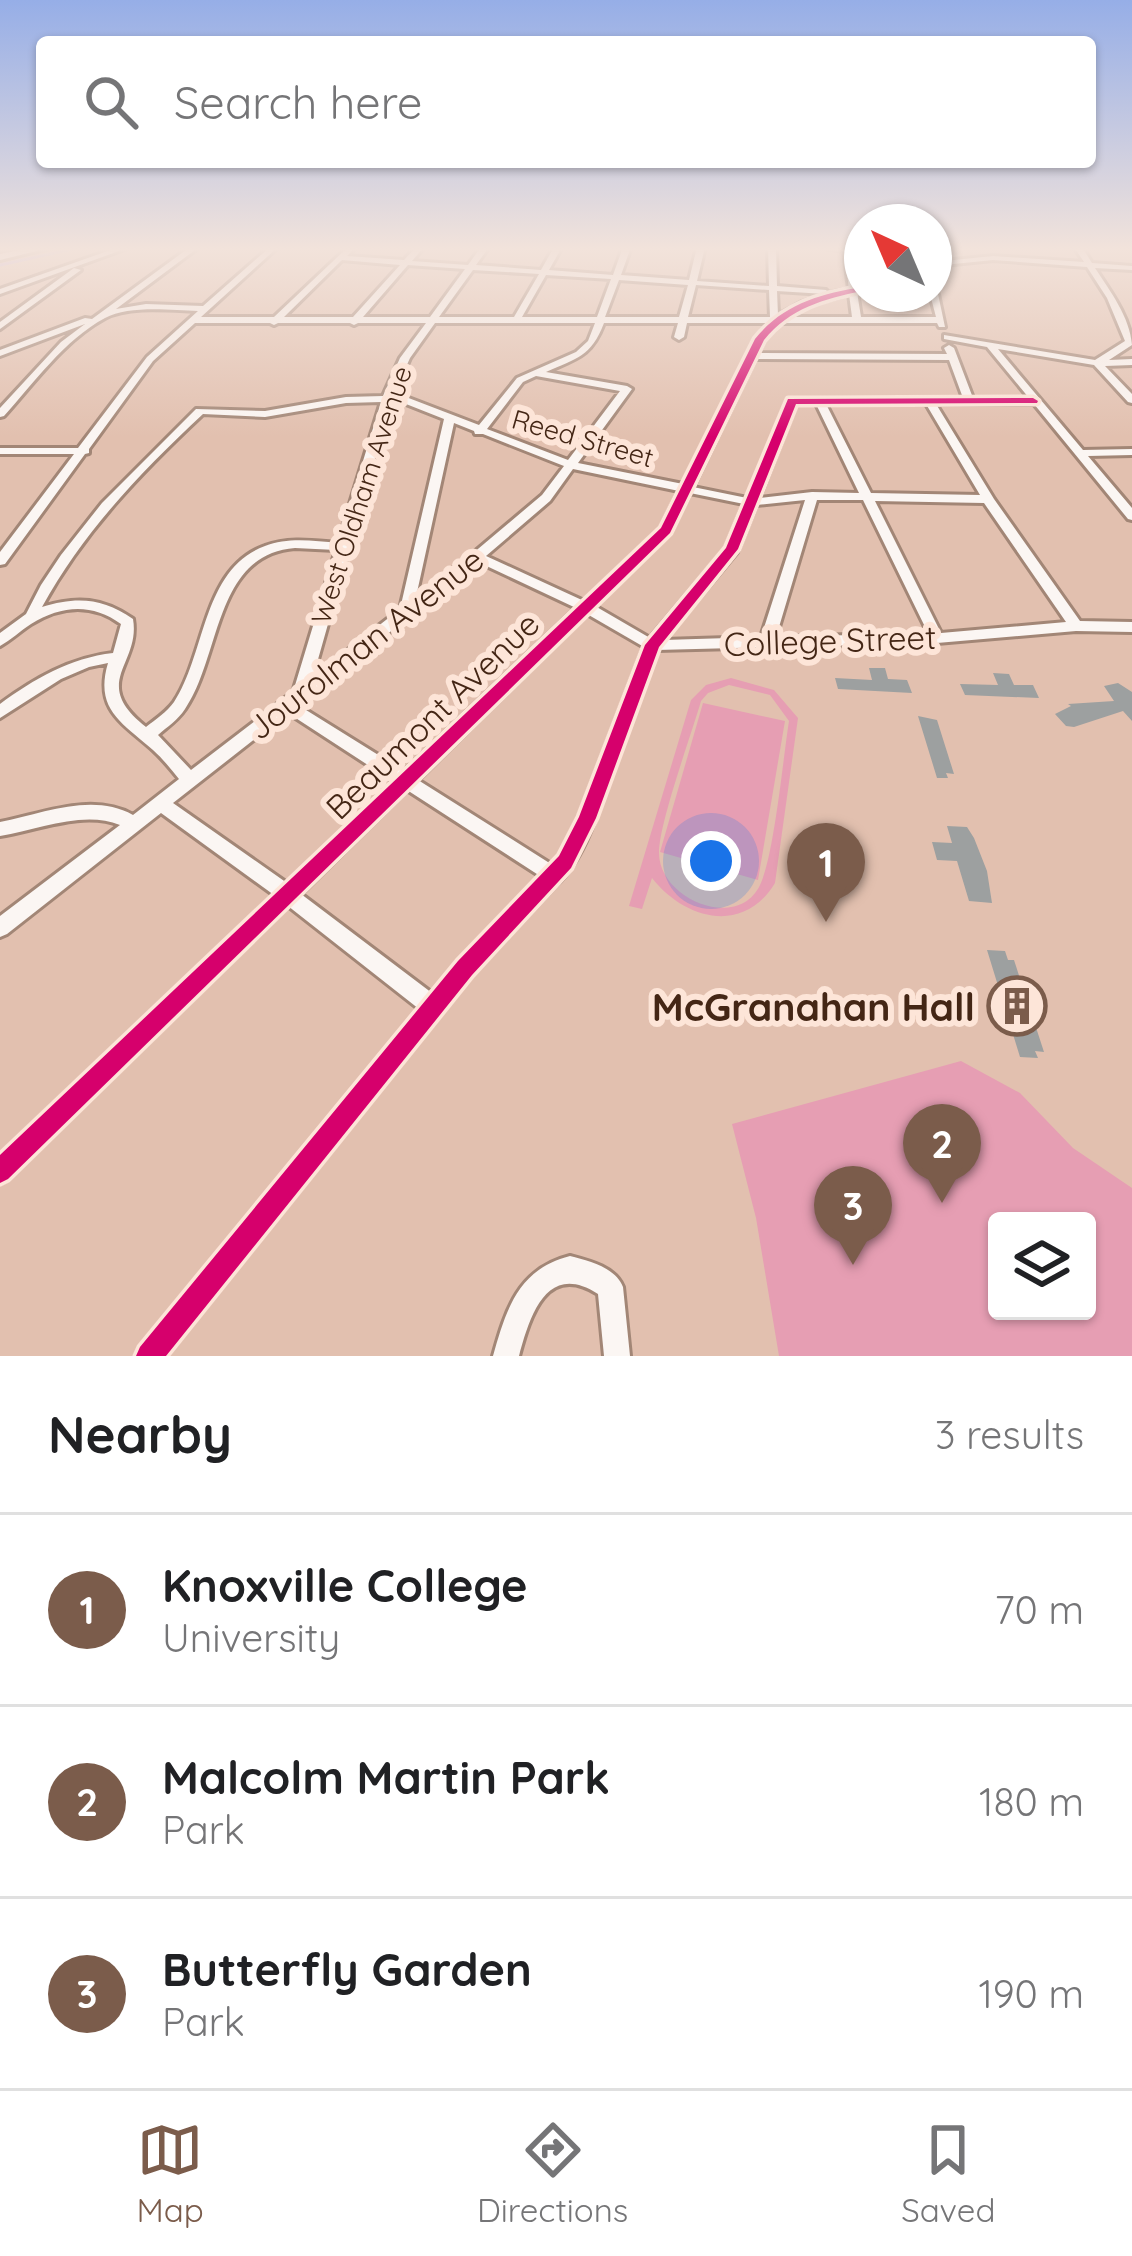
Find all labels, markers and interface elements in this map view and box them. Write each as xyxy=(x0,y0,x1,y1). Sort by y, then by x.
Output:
search box xyxy=(36,36,1096,168)
icon: search xyxy=(78,69,144,135)
text: Search here xyxy=(174,74,422,130)
north arrow xyxy=(844,204,952,312)
street label: West Oldham Avenue xyxy=(303,362,419,628)
street label: Reed Street xyxy=(508,402,658,474)
street label: Jourolman Avenue xyxy=(239,538,491,748)
street label: Beaumont Avenue xyxy=(317,603,547,827)
street label: College Street xyxy=(723,616,937,664)
pin: 1 xyxy=(787,823,865,922)
your location xyxy=(681,831,741,891)
building icon: McGranahan Hall xyxy=(986,975,1048,1037)
place label: McGranahan Hall xyxy=(652,982,975,1031)
pin: 2 xyxy=(903,1104,981,1203)
pin: 3 xyxy=(814,1166,892,1265)
map controls xyxy=(988,1212,1096,1320)
button: layers xyxy=(988,1212,1096,1320)
text: Nearby xyxy=(48,1402,232,1466)
text: 3 results xyxy=(935,1410,1084,1459)
text: Knoxville College xyxy=(162,1557,528,1613)
text: 1 xyxy=(79,1585,95,1634)
text: 70 m xyxy=(995,1585,1084,1634)
text: University xyxy=(162,1613,340,1662)
text: Malcolm Martin Park xyxy=(162,1749,610,1805)
text: 2 xyxy=(76,1777,98,1826)
text: 180 m xyxy=(979,1777,1084,1826)
text: Park xyxy=(162,1805,245,1854)
text: Butterfly Garden xyxy=(162,1941,532,1997)
text: 3 xyxy=(77,1969,97,2018)
text: 190 m xyxy=(978,1969,1084,2018)
text: Park xyxy=(162,1997,245,2046)
tab: Map xyxy=(137,2117,204,2230)
tab: Directions xyxy=(477,2117,628,2230)
tab: Saved xyxy=(901,2117,995,2230)

